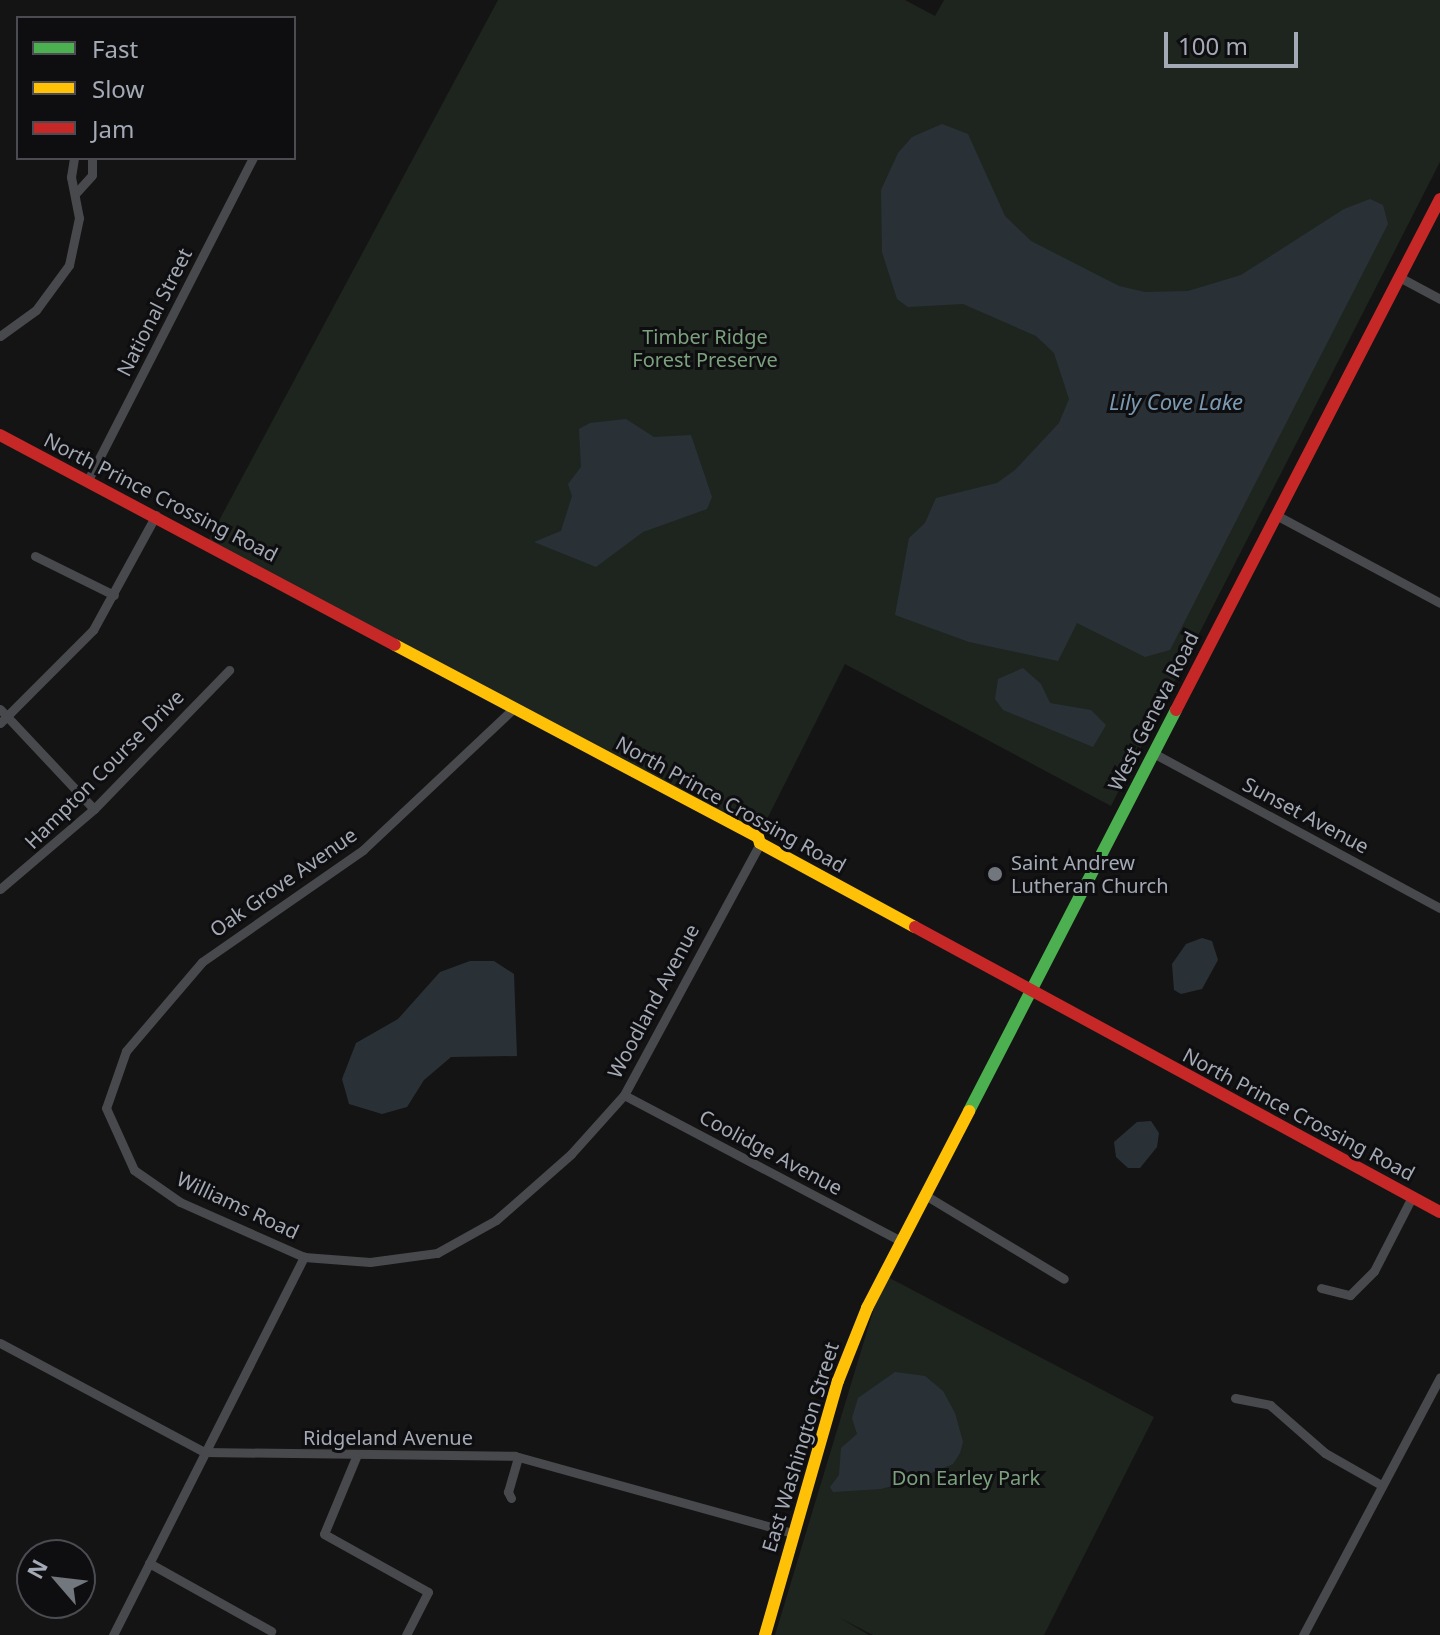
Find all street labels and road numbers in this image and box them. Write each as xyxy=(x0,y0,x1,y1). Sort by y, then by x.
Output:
street label: National Street xyxy=(111,244,197,380)
street label: North Prince Crossing Road xyxy=(40,427,282,567)
street label: West Geneva Road xyxy=(1103,628,1203,794)
street label: Hampton Course Drive xyxy=(20,685,188,853)
street label: North Prince Crossing Road xyxy=(612,731,850,877)
street label: Sunset Avenue xyxy=(1239,772,1373,858)
street label: Oak Grove Avenue xyxy=(205,822,361,942)
street label: Woodland Avenue xyxy=(602,920,704,1082)
street label: North Prince Crossing Road xyxy=(1179,1043,1419,1185)
street label: Coolidge Avenue xyxy=(695,1104,847,1200)
street label: Williams Road xyxy=(173,1166,303,1244)
street label: East Washington Street xyxy=(757,1339,843,1555)
street label: Ridgeland Avenue xyxy=(303,1425,473,1449)

